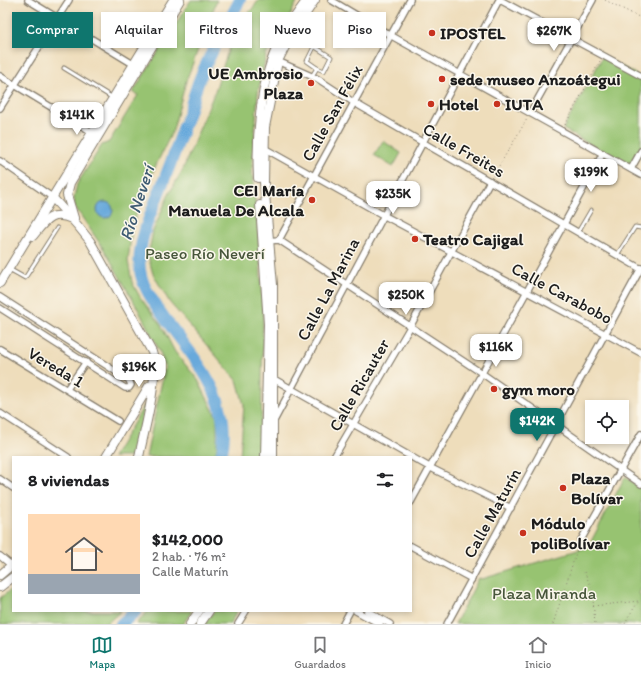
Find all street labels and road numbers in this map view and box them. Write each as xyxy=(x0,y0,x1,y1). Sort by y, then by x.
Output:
street label: Calle San Félix xyxy=(297,61,367,165)
street label: Calle Freites xyxy=(419,118,509,182)
street label: Calle La Marina xyxy=(292,234,364,344)
street label: Calle Carabobo xyxy=(508,258,616,328)
street label: Calle Ricauter xyxy=(325,335,394,435)
street label: Vereda 1 xyxy=(24,342,88,392)
street label: Calle Maturín xyxy=(459,465,525,561)

